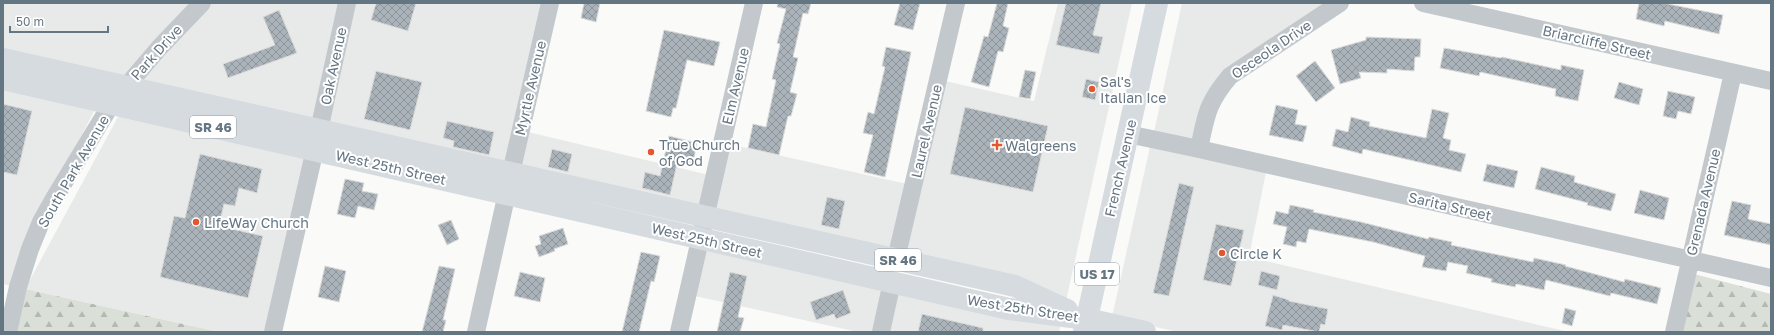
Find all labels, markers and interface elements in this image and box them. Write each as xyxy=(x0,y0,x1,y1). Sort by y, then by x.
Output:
scale bar xyxy=(10,8,108,34)
text: 50 m xyxy=(16,14,44,29)
street label: Osceola Drive xyxy=(1228,16,1314,82)
street label: Park Drive xyxy=(127,21,185,83)
street label: Briarcliffe Street xyxy=(1541,21,1653,63)
street label: Oak Avenue xyxy=(316,26,350,106)
street label: Myrtle Avenue xyxy=(511,39,549,137)
street label: Elm Avenue xyxy=(718,46,752,126)
place label: Sal's Italian Ice xyxy=(1100,73,1166,106)
street label: Laurel Avenue xyxy=(907,83,945,179)
marker: Sal's Italian Ice xyxy=(1087,84,1097,94)
street label: South Park Avenue xyxy=(34,112,112,230)
road number: SR 46 xyxy=(190,116,236,138)
street label: French Avenue xyxy=(1101,118,1139,218)
place label: True Church of God xyxy=(659,136,740,169)
place label: Walgreens xyxy=(1005,137,1076,154)
marker: Walgreens xyxy=(992,140,1002,150)
street label: West 25th Street xyxy=(334,146,448,188)
marker: True Church of God xyxy=(646,147,656,157)
street label: Grenada Avenue xyxy=(1682,147,1724,257)
street label: Sarita Street xyxy=(1407,188,1493,224)
place label: LifeWay Church xyxy=(204,214,309,231)
marker: LifeWay Church xyxy=(191,217,201,227)
street label: West 25th Street xyxy=(650,219,764,261)
place label: Circle K xyxy=(1230,245,1282,262)
marker: Circle K xyxy=(1217,248,1227,258)
road number: SR 46 xyxy=(875,249,921,271)
road number: US 17 xyxy=(1075,263,1119,285)
street label: West 25th Street xyxy=(966,291,1080,325)

